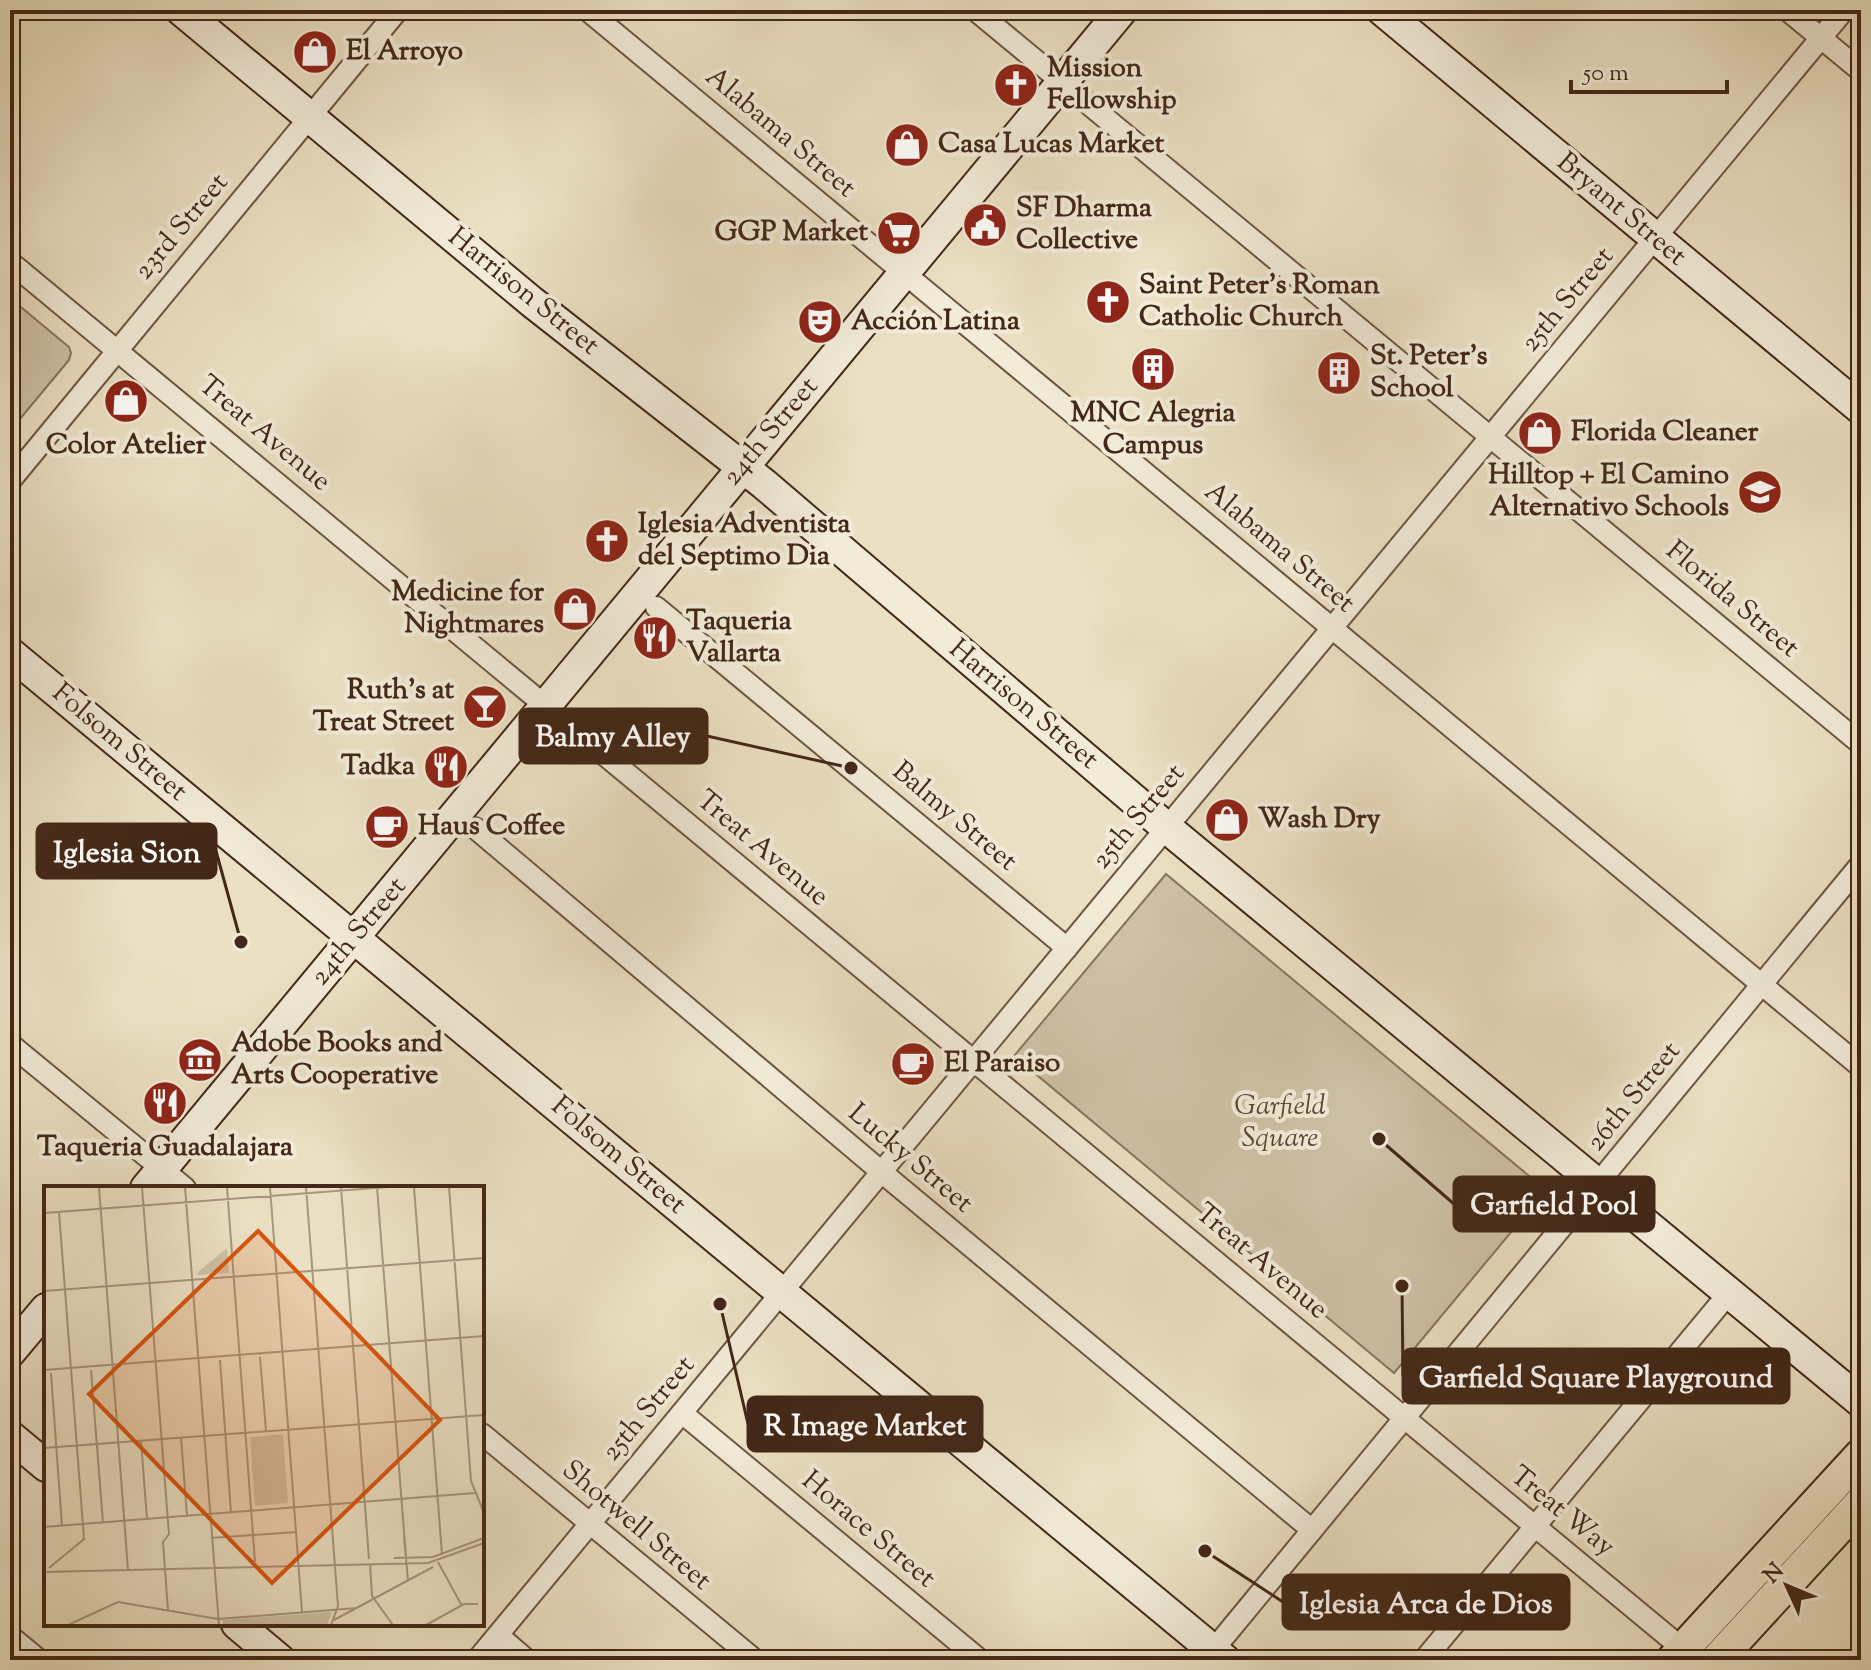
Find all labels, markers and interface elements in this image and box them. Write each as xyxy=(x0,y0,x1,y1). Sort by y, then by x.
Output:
shop icon: El Arroyo xyxy=(291,28,339,76)
place label: El Arroyo xyxy=(346,32,463,72)
scale bar xyxy=(1571,44,1727,94)
place label: Mission Fellowship xyxy=(1047,49,1177,121)
text: 50 m xyxy=(1581,57,1629,91)
street label: Alabama Street xyxy=(696,58,864,208)
church icon: Mission Fellowship xyxy=(992,61,1040,109)
shop icon: Casa Lucas Market xyxy=(883,121,931,169)
place label: Casa Lucas Market xyxy=(938,125,1165,165)
street label: Bryant Street xyxy=(1547,144,1695,277)
street label: 23rd Street xyxy=(125,165,239,289)
place label: SF Dharma Collective xyxy=(1016,189,1152,261)
public building icon: SF Dharma Collective xyxy=(961,201,1009,249)
supermarket icon: GGP Market xyxy=(875,209,923,257)
place label: GGP Market xyxy=(715,213,868,253)
street label: Harrison Street xyxy=(439,218,608,366)
street label: 25th Street xyxy=(1512,238,1624,361)
place label: Saint Peter's Roman Catholic Church xyxy=(1139,266,1380,338)
church icon: Saint Peter's Roman Catholic Church xyxy=(1084,278,1132,326)
theatre icon: Acción Latina xyxy=(796,298,844,346)
place label: Acción Latina xyxy=(851,302,1020,342)
place label: St. Peter's School xyxy=(1370,337,1487,409)
building icon: MNC Alegria Campus xyxy=(1129,345,1177,393)
building icon: St. Peter's School xyxy=(1315,349,1363,397)
street label: Treat Avenue xyxy=(189,366,339,502)
street label: 24th Street xyxy=(713,369,829,495)
shop icon: Color Atelier xyxy=(102,377,150,425)
place label: MNC Alegria Campus xyxy=(1071,394,1236,466)
shop icon: Florida Cleaner xyxy=(1516,409,1564,457)
place label: Florida Cleaner xyxy=(1571,413,1759,453)
place label: Color Atelier xyxy=(46,426,207,466)
place label: Hilltop + El Camino Alternativo Schools xyxy=(1488,456,1729,528)
school or university icon: Hilltop + El Camino Alternativo Schools xyxy=(1736,468,1784,516)
street label: Alabama Street xyxy=(1195,473,1363,623)
place label: Iglesia Adventista del Septimo Dia xyxy=(638,505,850,577)
church icon: Iglesia Adventista del Septimo Dia xyxy=(583,517,631,565)
street label: Florida Street xyxy=(1656,532,1808,668)
place label: Medicine for Nightmares xyxy=(391,573,544,645)
shop icon: Medicine for Nightmares xyxy=(551,585,599,633)
place label: Taqueria Vallarta xyxy=(686,602,792,674)
restaurant icon: Taqueria Vallarta xyxy=(631,614,679,662)
street label: Harrison Street xyxy=(939,630,1107,780)
place label: Ruth’s at Treat Street xyxy=(313,671,454,743)
street label: Folsom Street xyxy=(43,674,196,812)
bar icon: Ruth’s at Treat Street xyxy=(461,683,509,731)
callout: Balmy Alley xyxy=(520,709,707,763)
text: Balmy Alley xyxy=(535,717,691,760)
restaurant icon: Tadka xyxy=(422,743,470,791)
place label: Tadka xyxy=(341,747,415,787)
street label: Balmy Street xyxy=(883,753,1026,882)
street label: 25th Street xyxy=(1083,755,1195,878)
street label: Treat Avenue xyxy=(687,781,837,917)
shop icon: Wash Dry xyxy=(1203,796,1251,844)
place label: Wash Dry xyxy=(1258,800,1380,840)
cafe icon: Haus Coffee xyxy=(363,803,411,851)
place label: Haus Coffee xyxy=(418,807,565,847)
callout: Iglesia Sion xyxy=(37,824,216,878)
text: Iglesia Sion xyxy=(53,833,201,876)
street label: 24th Street xyxy=(301,869,417,995)
place label: Adobe Books and Arts Cooperative xyxy=(231,1024,443,1096)
street label: 26th Street xyxy=(1577,1033,1691,1161)
museum icon: Adobe Books and Arts Cooperative xyxy=(176,1036,224,1084)
cafe icon: El Paraiso xyxy=(889,1040,937,1088)
place label: El Paraiso xyxy=(944,1044,1060,1084)
restaurant icon: Taqueria Guadalajara xyxy=(141,1079,189,1127)
street label: Folsom Street xyxy=(542,1087,695,1225)
park label: Garfield Square xyxy=(1234,1087,1326,1159)
street label: Lucky Street xyxy=(839,1095,982,1224)
place label: Taqueria Guadalajara xyxy=(37,1128,293,1168)
callout: Garfield Pool xyxy=(1454,1177,1654,1231)
text: Garfield Pool xyxy=(1470,1185,1638,1228)
inset map xyxy=(44,1186,484,1626)
street label: Treat Avenue xyxy=(1186,1194,1336,1330)
street label: 25th Street xyxy=(593,1347,705,1470)
callout: Garfield Square Playground xyxy=(1403,1349,1789,1403)
text: Garfield Square Playground xyxy=(1419,1358,1773,1401)
callout: R Image Market xyxy=(748,1397,982,1451)
text: R Image Market xyxy=(764,1406,967,1449)
street label: Shotwell Street xyxy=(552,1451,720,1601)
street label: Treat Way xyxy=(1501,1457,1623,1567)
street label: Horace Street xyxy=(792,1462,944,1598)
north arrow xyxy=(1747,1546,1827,1626)
text: N xyxy=(1757,1556,1793,1592)
callout: Iglesia Arca de Dios xyxy=(1283,1575,1569,1629)
text: Iglesia Arca de Dios xyxy=(1299,1584,1553,1627)

